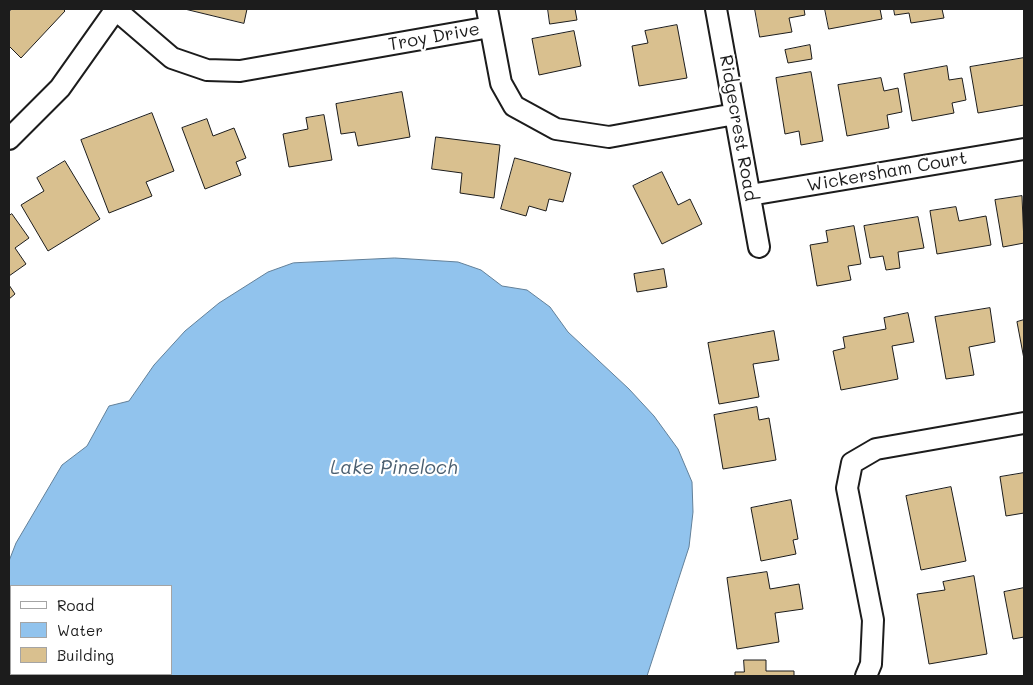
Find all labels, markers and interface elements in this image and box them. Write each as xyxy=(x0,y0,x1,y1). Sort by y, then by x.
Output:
street label: Troy Drive xyxy=(387,18,481,56)
street label: Ridgecrest Road xyxy=(715,53,761,203)
street label: Wickersham Court xyxy=(805,147,969,197)
water label: Lake Pineloch xyxy=(330,457,458,479)
legend xyxy=(10,585,172,675)
text: Road xyxy=(57,595,94,615)
text: Water xyxy=(57,620,103,640)
text: Building xyxy=(57,645,114,665)

